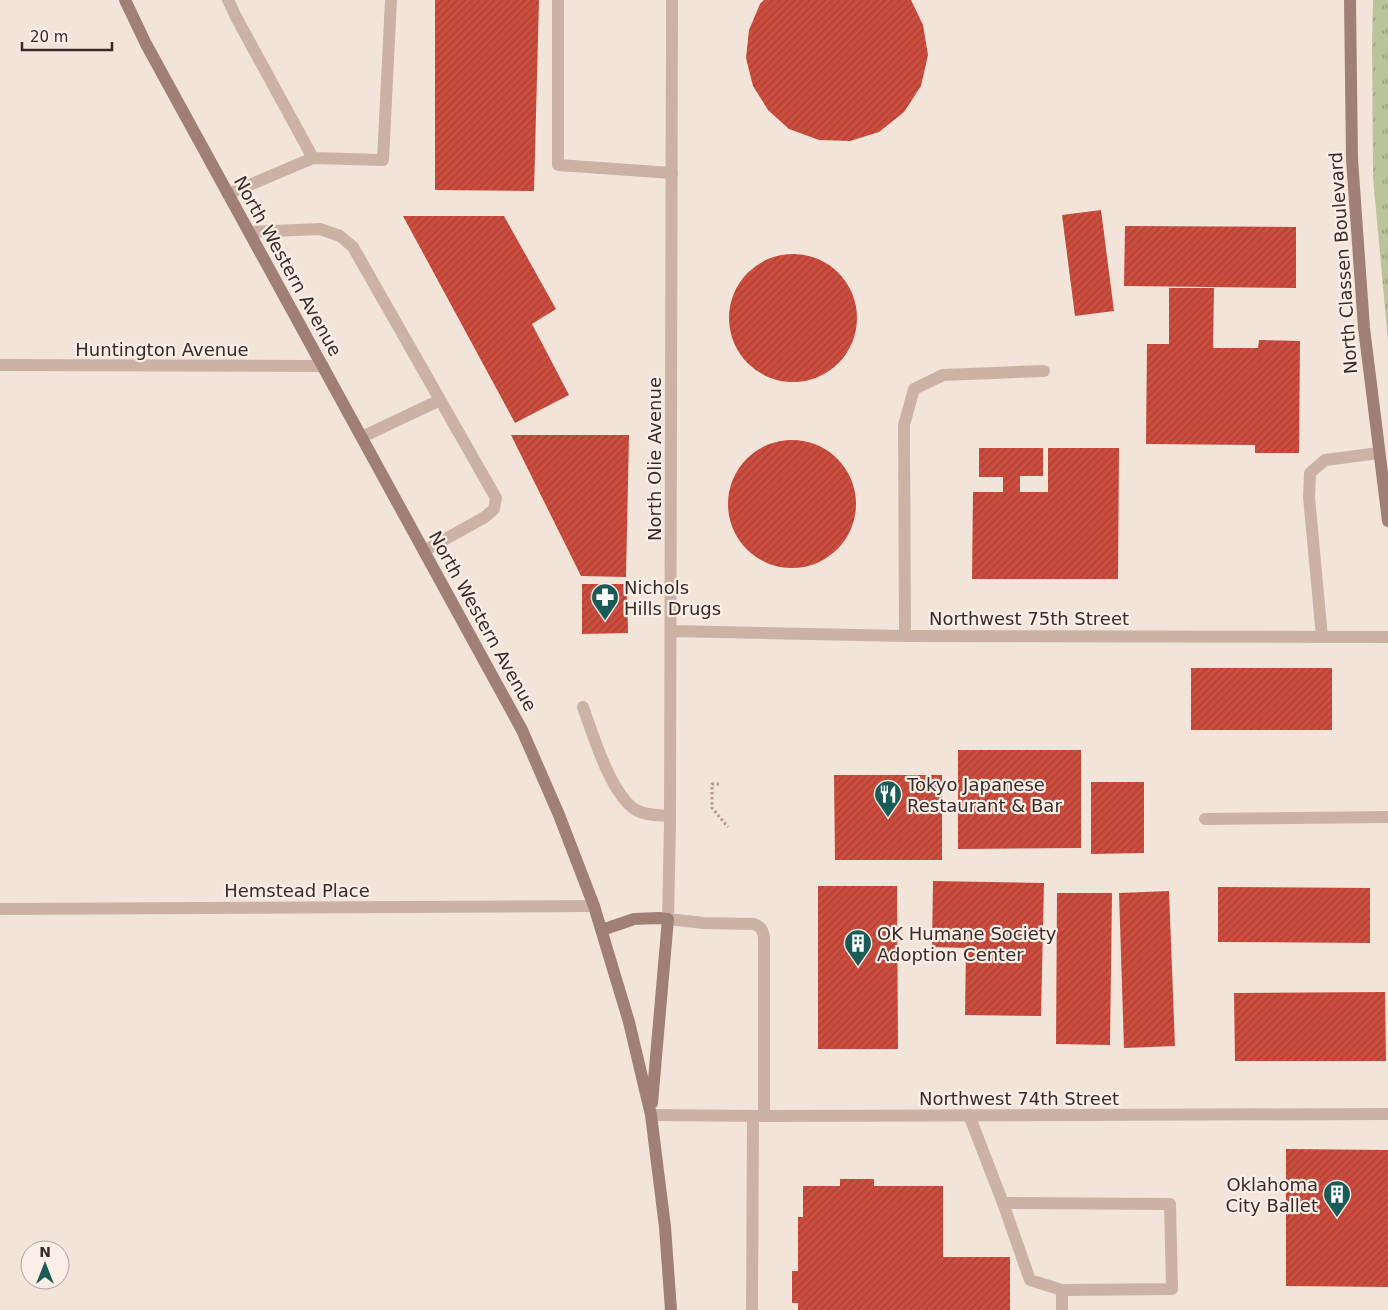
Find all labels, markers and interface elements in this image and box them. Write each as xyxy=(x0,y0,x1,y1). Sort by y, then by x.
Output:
scale bar xyxy=(22,20,112,52)
text: 20 m xyxy=(30,28,68,46)
street label: North Classen Boulevard xyxy=(1325,151,1361,375)
street label: North Western Avenue xyxy=(230,172,346,360)
street label: Huntington Avenue xyxy=(75,339,249,360)
street label: North Olie Avenue xyxy=(644,377,665,541)
street label: North Western Avenue xyxy=(425,527,541,715)
place label: Nichols Hills Drugs xyxy=(624,577,721,619)
pharmacy icon: Nichols Hills Drugs xyxy=(590,582,620,621)
street label: Northwest 75th Street xyxy=(929,608,1129,629)
place label: Tokyo Japanese Restaurant & Bar xyxy=(906,774,1062,816)
restaurant icon: Tokyo Japanese Restaurant & Bar xyxy=(873,779,903,818)
street label: Hemstead Place xyxy=(224,880,370,901)
place label: OK Humane Society Adoption Center xyxy=(877,923,1057,965)
building icon: OK Humane Society Adoption Center xyxy=(843,928,873,967)
street label: Northwest 74th Street xyxy=(919,1088,1119,1109)
place label: Oklahoma City Ballet xyxy=(1225,1174,1318,1216)
building icon: Oklahoma City Ballet xyxy=(1322,1179,1352,1218)
north arrow xyxy=(20,1240,70,1290)
text: N xyxy=(39,1244,51,1260)

